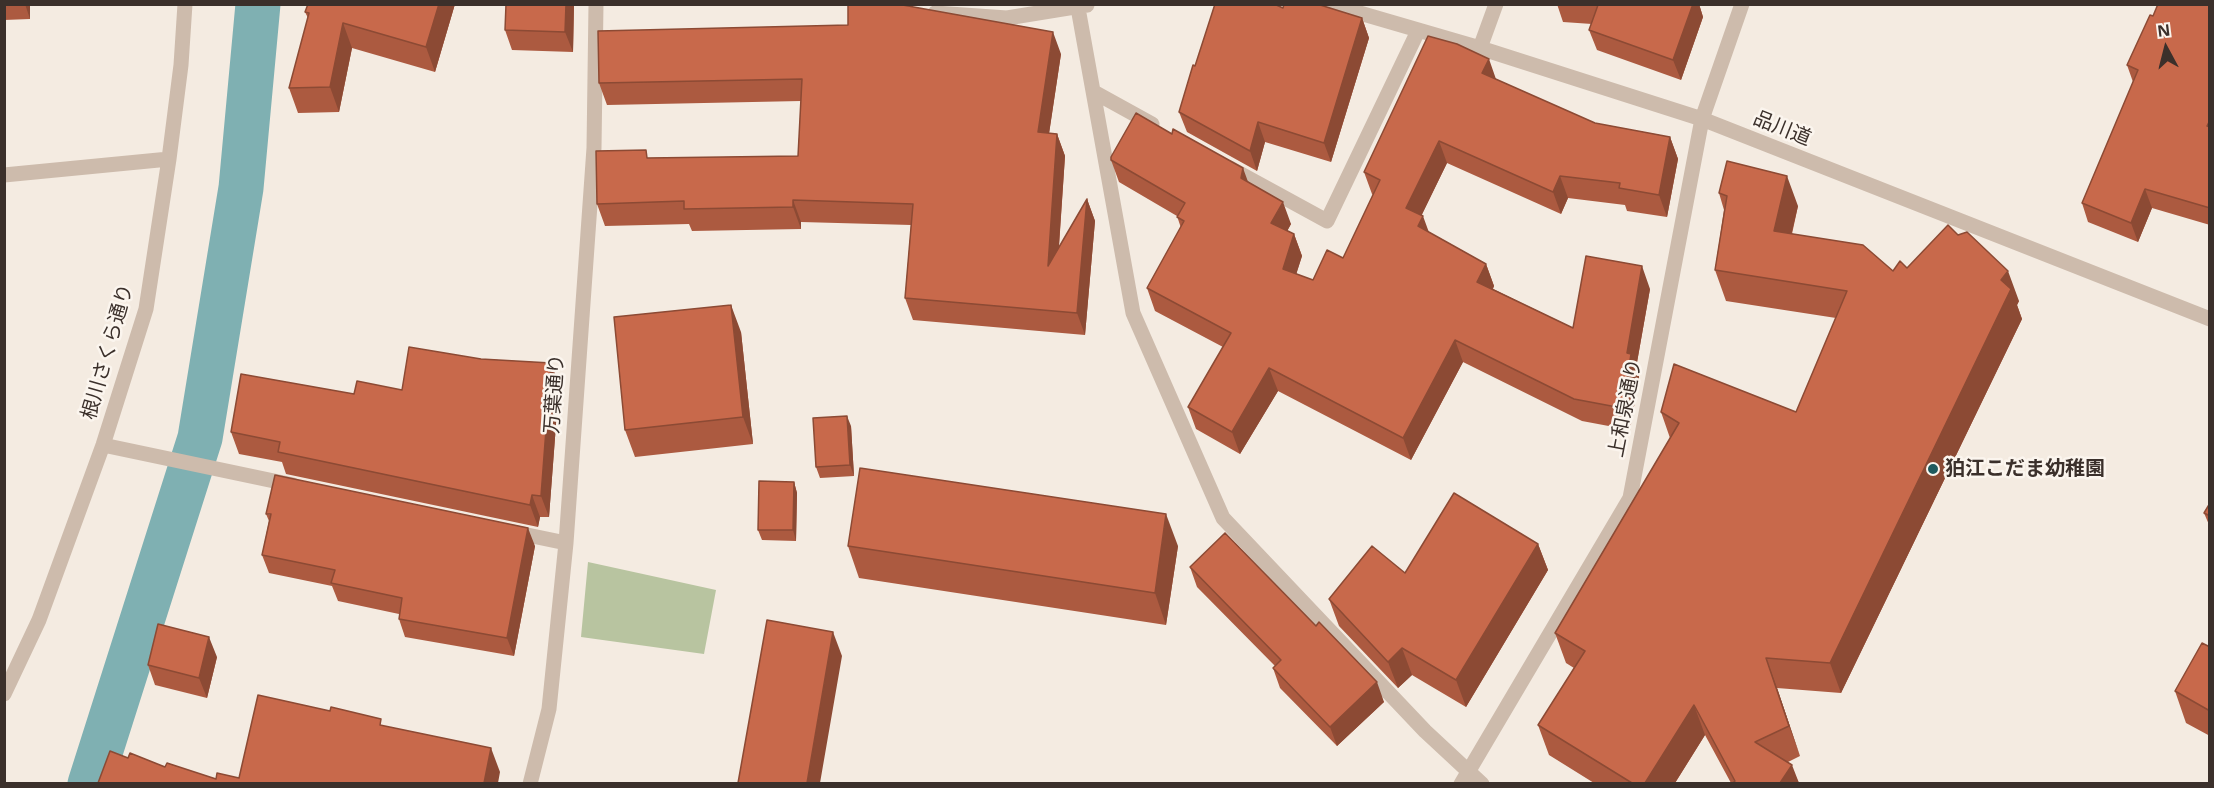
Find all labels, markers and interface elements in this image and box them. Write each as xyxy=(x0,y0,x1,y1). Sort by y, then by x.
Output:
north arrow xyxy=(2136,18,2196,78)
text: N xyxy=(2156,18,2172,42)
street label: 品川道 xyxy=(1750,107,1814,151)
street label: 根川さくら通り xyxy=(77,281,139,423)
street label: 万葉通り xyxy=(540,353,570,435)
street label: 上和泉通り xyxy=(1605,357,1647,459)
place label: 狛江こだま幼稚園 xyxy=(1945,457,2105,481)
marker: 狛江こだま幼稚園 xyxy=(1926,462,1940,476)

